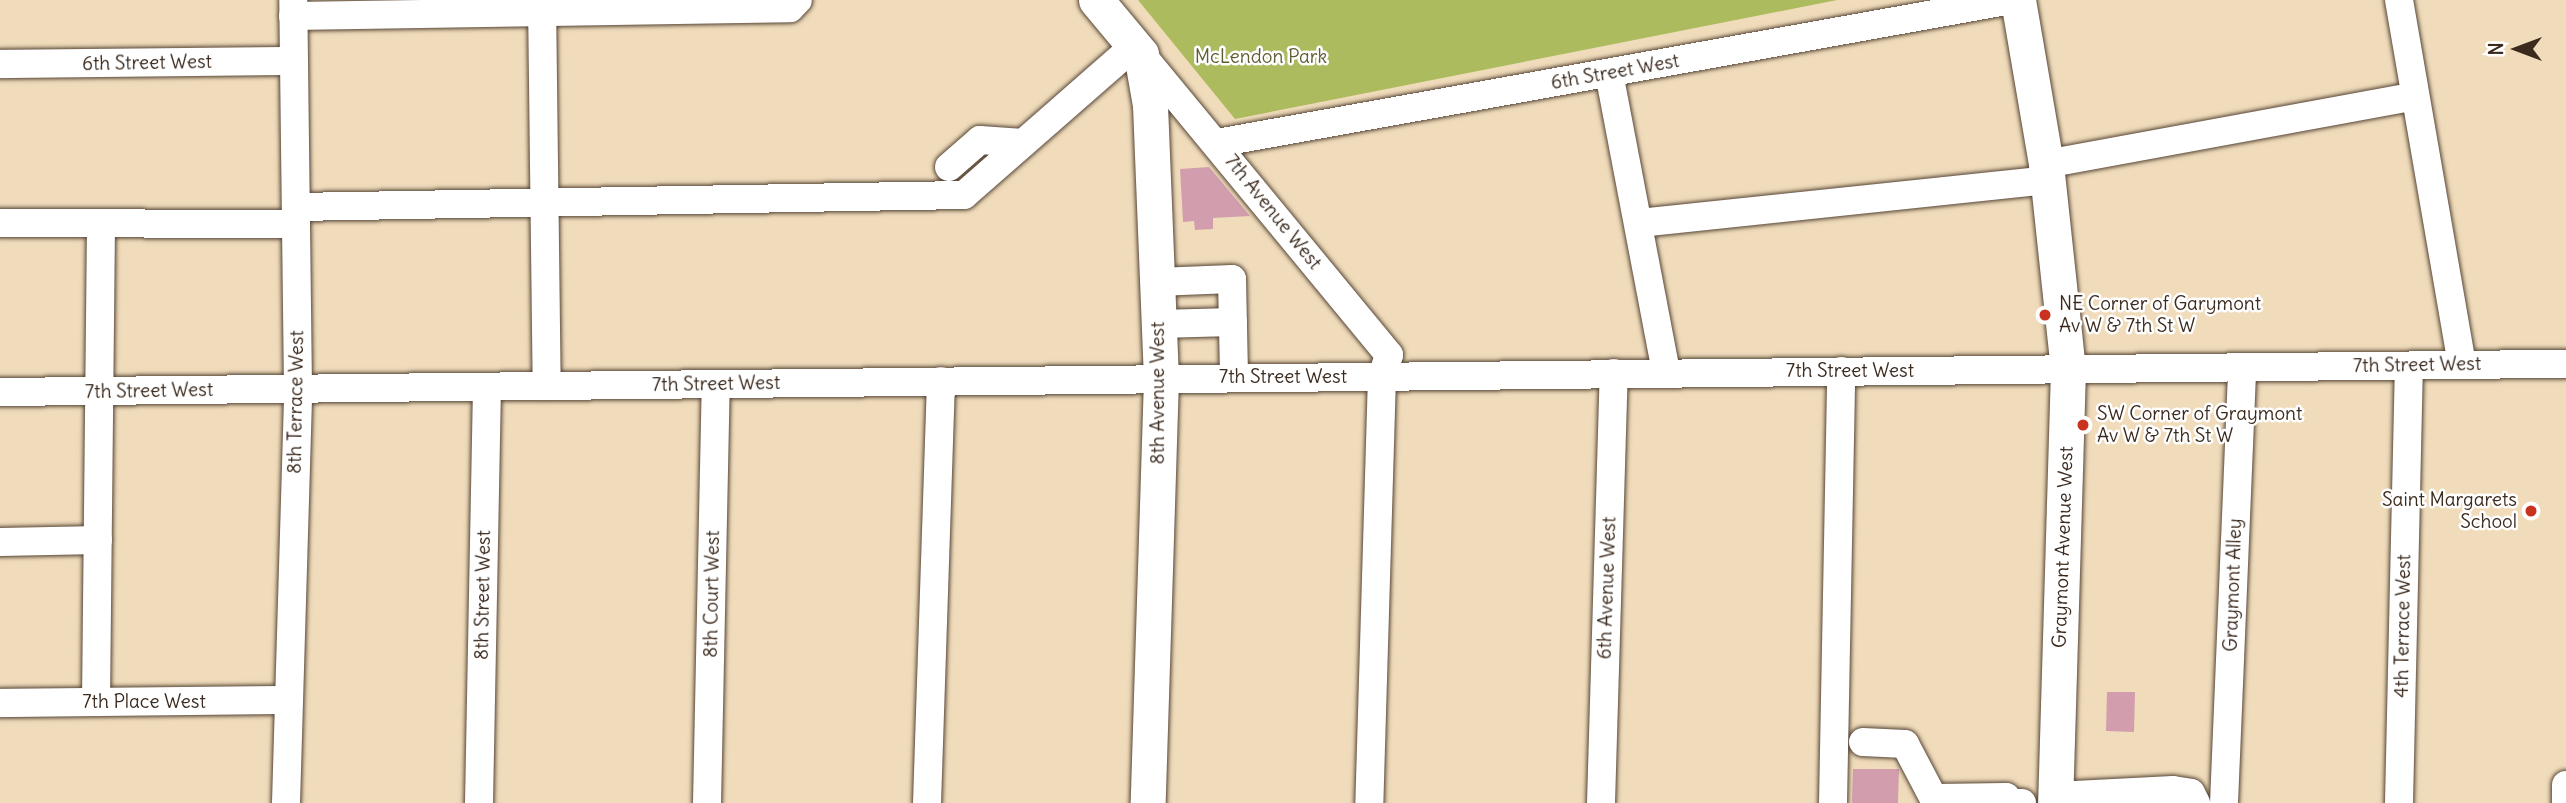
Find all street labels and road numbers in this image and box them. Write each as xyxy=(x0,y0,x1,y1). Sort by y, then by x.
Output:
street label: 6th Street West xyxy=(1549,49,1681,95)
street label: 6th Street West xyxy=(82,50,212,76)
street label: 7th Avenue West xyxy=(1220,150,1326,274)
street label: 8th Avenue West xyxy=(1147,322,1169,464)
street label: 8th Terrace West xyxy=(283,330,309,474)
street label: 7th Street West xyxy=(2353,352,2481,378)
street label: 7th Street West xyxy=(1786,360,1914,382)
street label: 7th Street West xyxy=(1219,366,1347,388)
street label: 7th Street West xyxy=(652,371,780,397)
street label: 7th Street West xyxy=(85,378,213,404)
street label: Graymont Avenue West xyxy=(2048,446,2078,648)
street label: 6th Avenue West xyxy=(1593,516,1621,660)
street label: Graymont Alley xyxy=(2219,518,2247,652)
street label: 8th Street West xyxy=(470,530,496,660)
street label: 8th Court West xyxy=(699,530,725,658)
street label: 4th Terrace West xyxy=(2390,554,2416,698)
street label: 7th Place West xyxy=(82,691,206,713)

